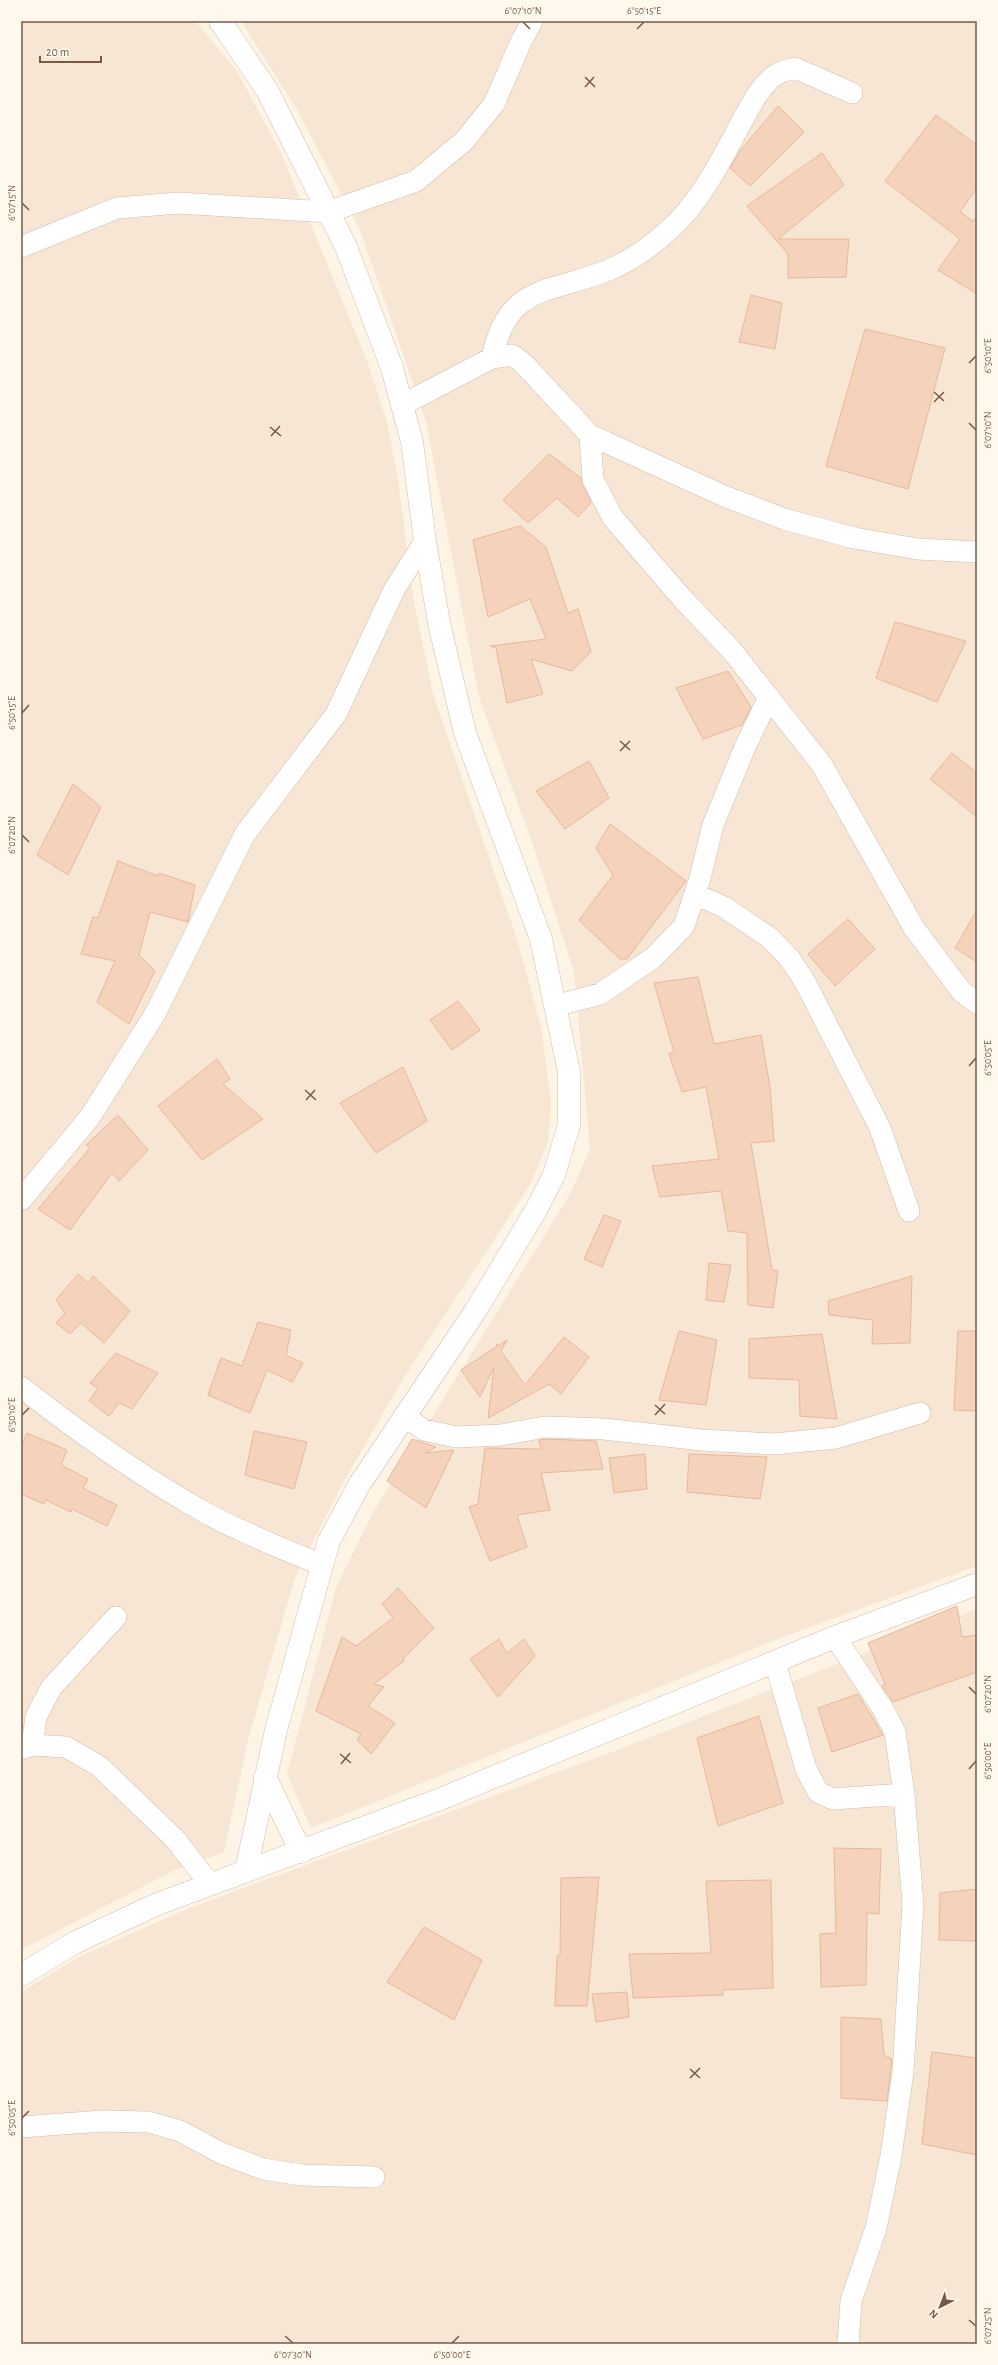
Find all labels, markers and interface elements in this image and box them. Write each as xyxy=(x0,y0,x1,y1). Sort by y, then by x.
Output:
text: 6°07'10"N xyxy=(504,6,542,16)
text: 6°50'15"E xyxy=(627,6,661,16)
scale bar xyxy=(40,38,101,64)
text: 20 m xyxy=(46,46,69,58)
text: 6°07'15"N xyxy=(7,185,17,221)
text: 6°50'10"E xyxy=(983,338,993,374)
text: 6°07'10"N xyxy=(983,411,993,449)
text: 6°50'15"E xyxy=(7,696,17,730)
text: 6°07'20"N xyxy=(7,816,17,854)
text: 6°50'05"E xyxy=(983,1040,993,1076)
text: 6°50'10"E xyxy=(7,1397,17,1433)
text: 6°07'20"N xyxy=(983,1675,993,1713)
text: 6°50'00"E xyxy=(983,1742,993,1779)
text: 6°50'05"E xyxy=(7,2100,17,2136)
north arrow xyxy=(920,2287,960,2327)
text: N xyxy=(927,2307,940,2321)
text: 6°07'25"N xyxy=(983,2307,993,2345)
text: 6°07'30"N xyxy=(274,2350,312,2360)
text: 6°50'00"E xyxy=(434,2350,471,2360)

